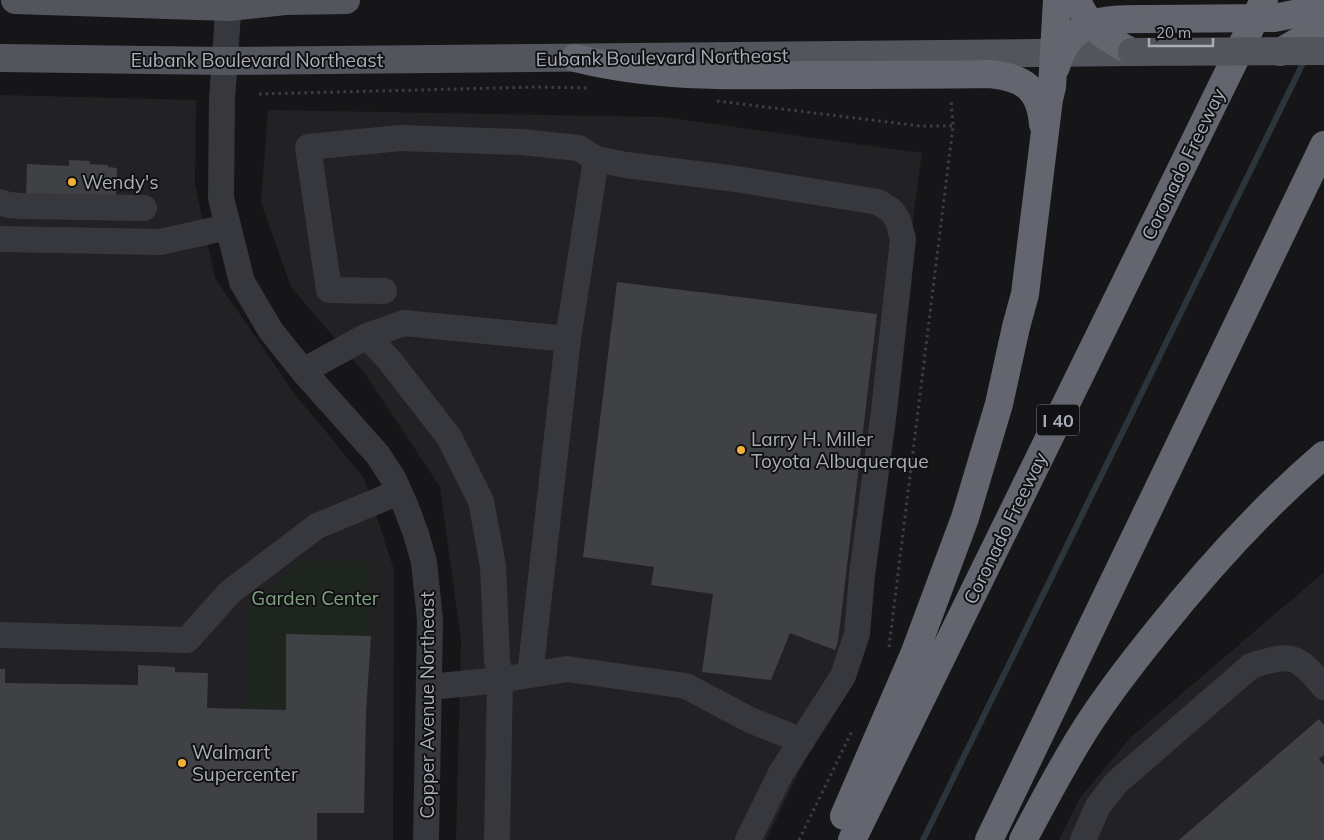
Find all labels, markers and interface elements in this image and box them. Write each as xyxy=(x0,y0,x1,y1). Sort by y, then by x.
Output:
scale bar xyxy=(1149,15,1213,47)
text: 20 m xyxy=(1156,23,1191,42)
street label: Eubank Boulevard Northeast xyxy=(535,43,789,71)
street label: Eubank Boulevard Northeast xyxy=(131,48,384,72)
street label: Coronado Freeway xyxy=(1136,84,1230,244)
place label: Wendy's xyxy=(82,170,159,194)
marker: Wendy's xyxy=(66,176,78,188)
road number: I 40 xyxy=(1037,404,1079,436)
place label: Larry H. Miller Toyota Albuquerque xyxy=(751,427,928,473)
marker: Larry H. Miller Toyota Albuquerque xyxy=(735,444,747,456)
street label: Coronado Freeway xyxy=(958,448,1052,608)
park label: Garden Center xyxy=(251,586,379,610)
street label: Copper Avenue Northeast xyxy=(415,591,439,819)
place label: Walmart Supercenter xyxy=(192,740,298,786)
marker: Walmart Supercenter xyxy=(176,757,188,769)

